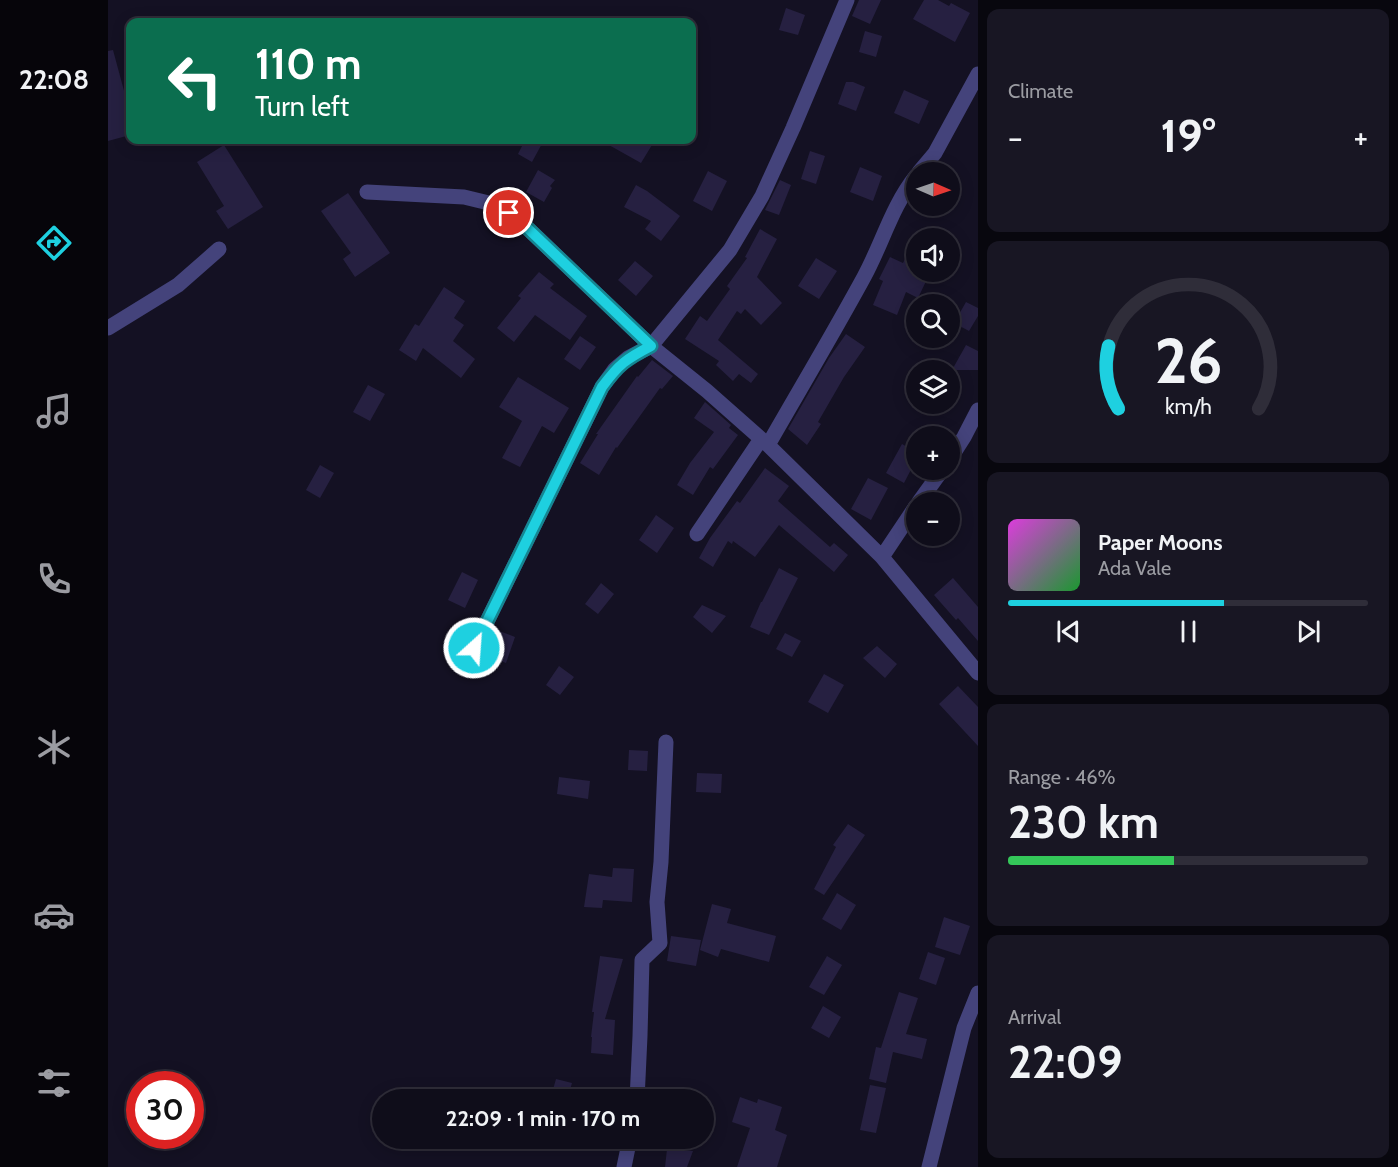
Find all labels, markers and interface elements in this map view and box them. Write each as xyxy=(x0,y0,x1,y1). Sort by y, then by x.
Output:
text: 110 m xyxy=(255,38,362,90)
icon: left xyxy=(156,42,234,120)
text: 22:08 xyxy=(19,63,89,96)
text: Climate xyxy=(1008,79,1073,103)
text: Turn left xyxy=(255,90,349,123)
text: 19° xyxy=(1161,109,1215,163)
text: − xyxy=(1008,117,1023,157)
text: + xyxy=(1353,117,1368,157)
north arrow xyxy=(906,162,960,216)
map controls xyxy=(906,162,960,546)
pin xyxy=(483,187,534,238)
icon: arrive xyxy=(492,196,525,229)
icon: directions xyxy=(33,222,75,264)
button: sound xyxy=(906,228,960,282)
button: search xyxy=(906,294,960,348)
text: 26 xyxy=(1154,323,1222,399)
button: layers xyxy=(906,360,960,414)
icon: music xyxy=(33,390,75,432)
text: km/h xyxy=(1165,393,1211,419)
button: + xyxy=(906,426,960,480)
button: − xyxy=(906,492,960,546)
text: Paper Moons xyxy=(1098,529,1222,556)
text: Ada Vale xyxy=(1098,556,1171,580)
icon: phone xyxy=(33,558,75,600)
icon: previous xyxy=(1052,615,1085,648)
icon: pause xyxy=(1172,615,1205,648)
icon: next xyxy=(1292,615,1325,648)
position arrow xyxy=(442,616,506,680)
icon: climate xyxy=(33,726,75,768)
text: Range · 46% xyxy=(1008,765,1116,789)
text: 230 km xyxy=(1008,795,1159,849)
icon: car xyxy=(33,894,75,936)
text: Arrival xyxy=(1008,1005,1061,1029)
text: 22:09 xyxy=(1008,1035,1123,1089)
icon: filters xyxy=(33,1062,75,1104)
speed limit sign: 30 xyxy=(126,1071,204,1149)
text: 22:09 · 1 min · 170 m xyxy=(446,1105,640,1132)

